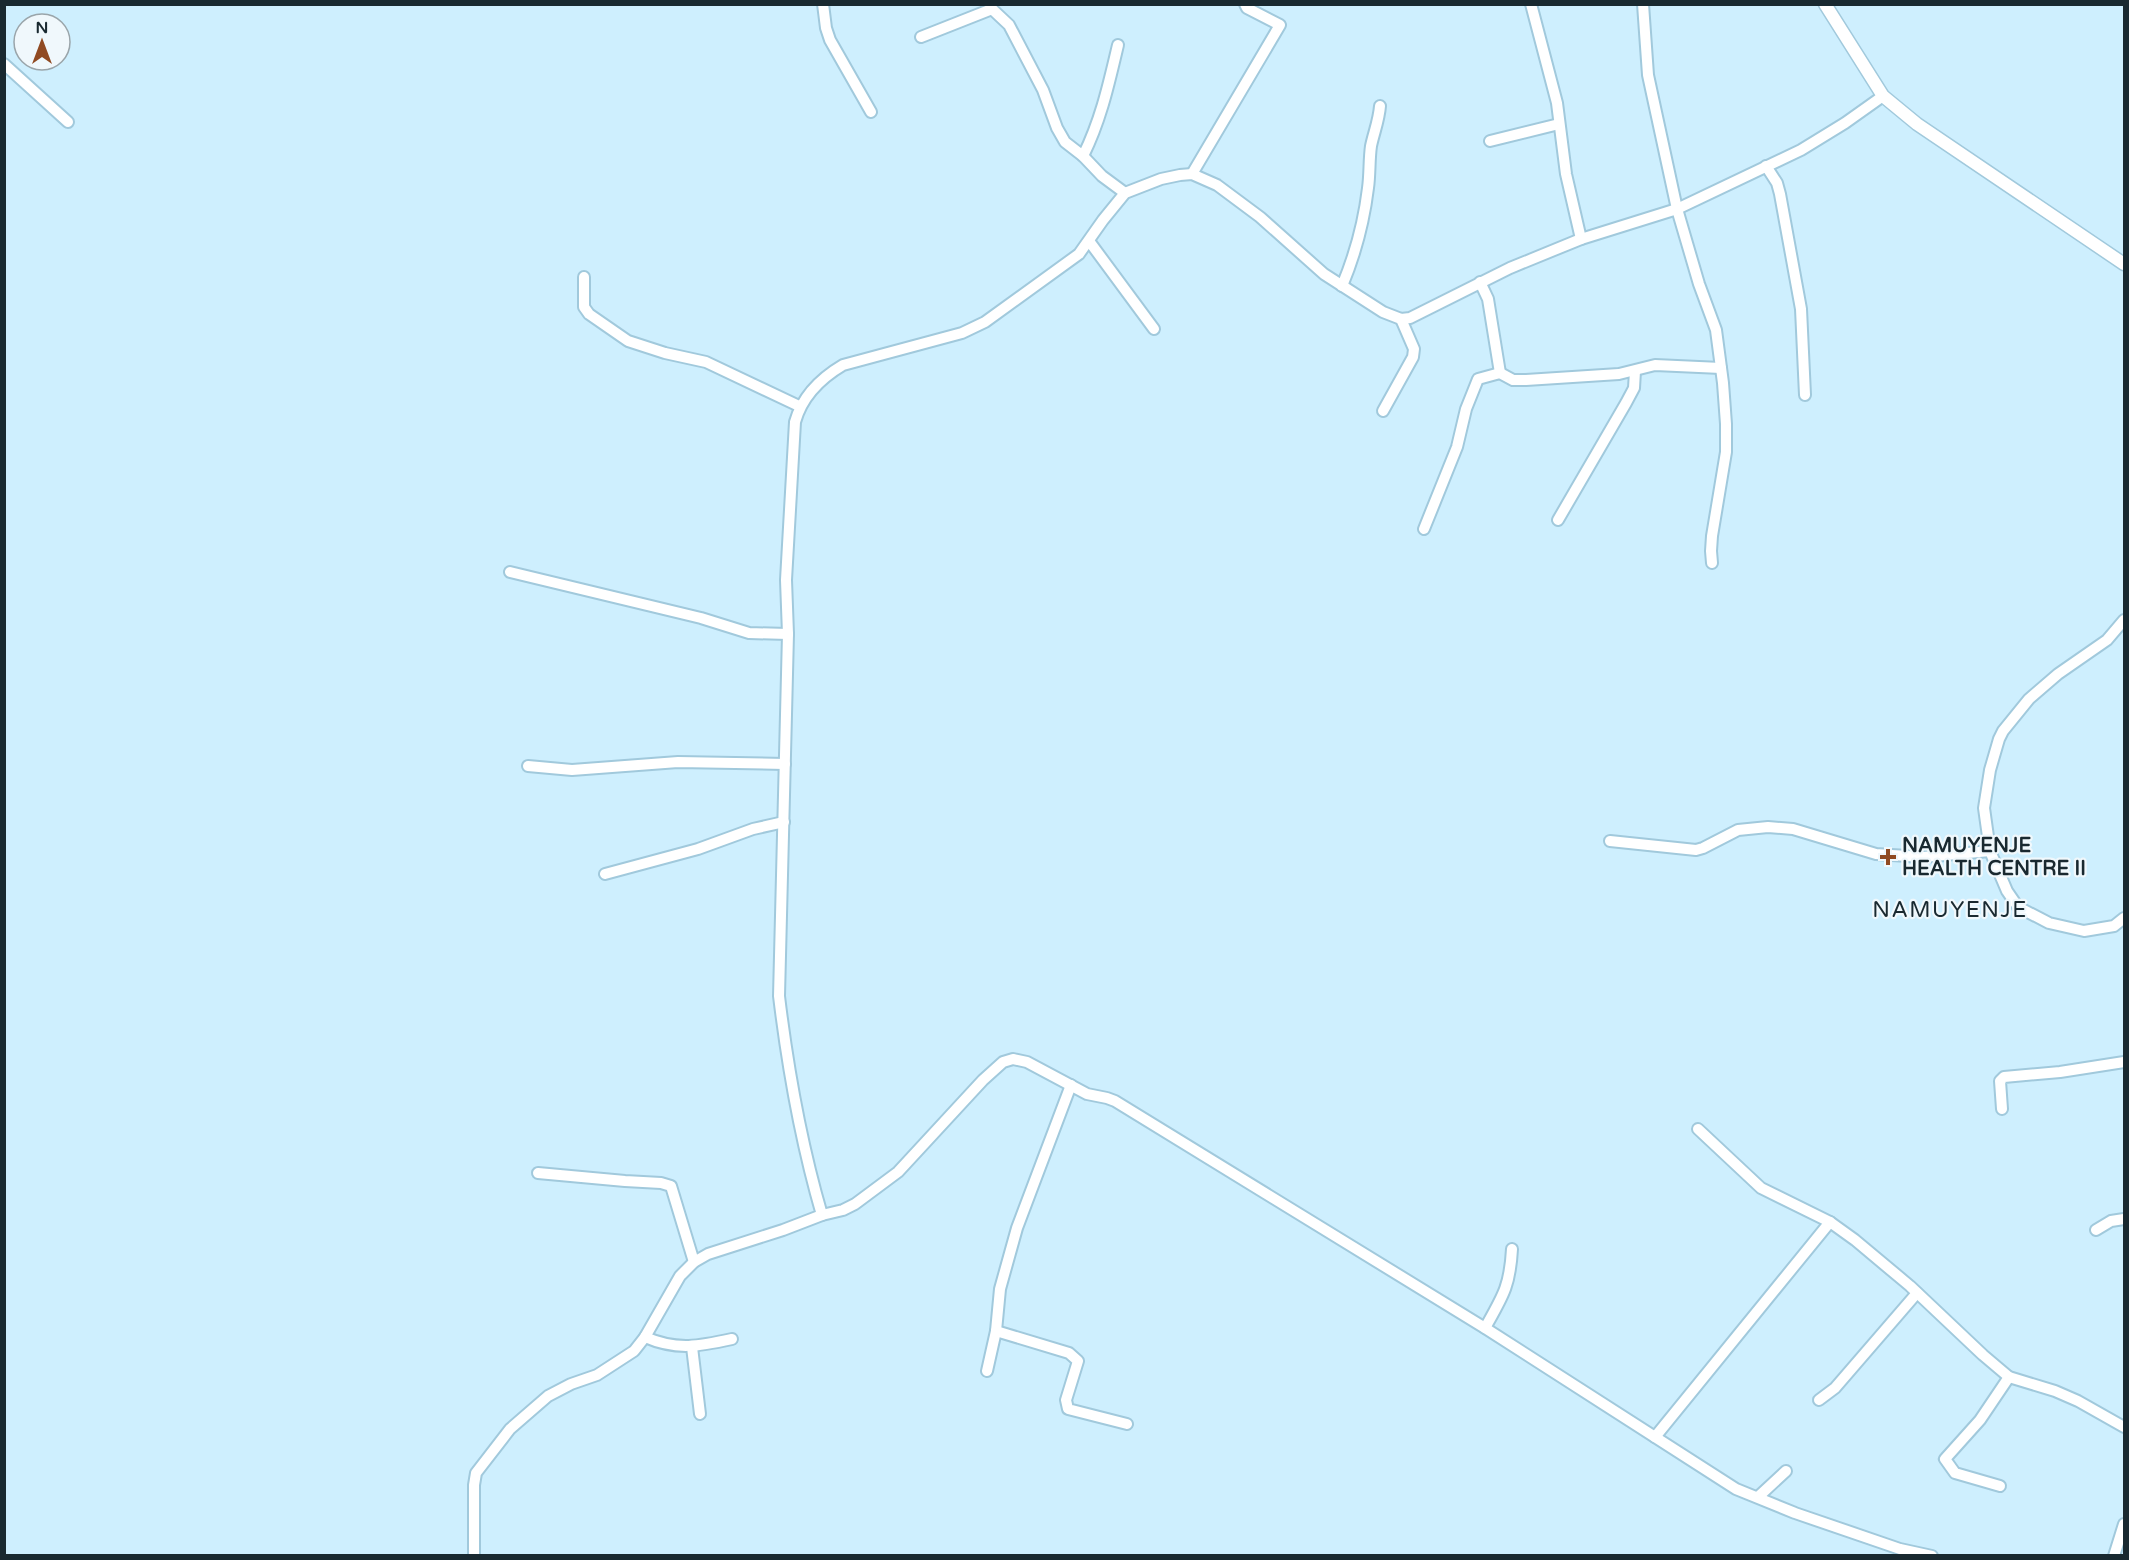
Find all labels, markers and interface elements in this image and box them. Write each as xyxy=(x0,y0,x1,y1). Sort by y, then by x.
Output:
north arrow xyxy=(12,12,72,72)
text: N xyxy=(36,18,48,38)
place label: NAMUYENJE HEALTH CENTRE II xyxy=(1902,834,2086,881)
marker: NAMUYENJE HEALTH CENTRE II xyxy=(1879,848,1897,866)
district label: NAMUYENJE xyxy=(1872,897,2028,923)

